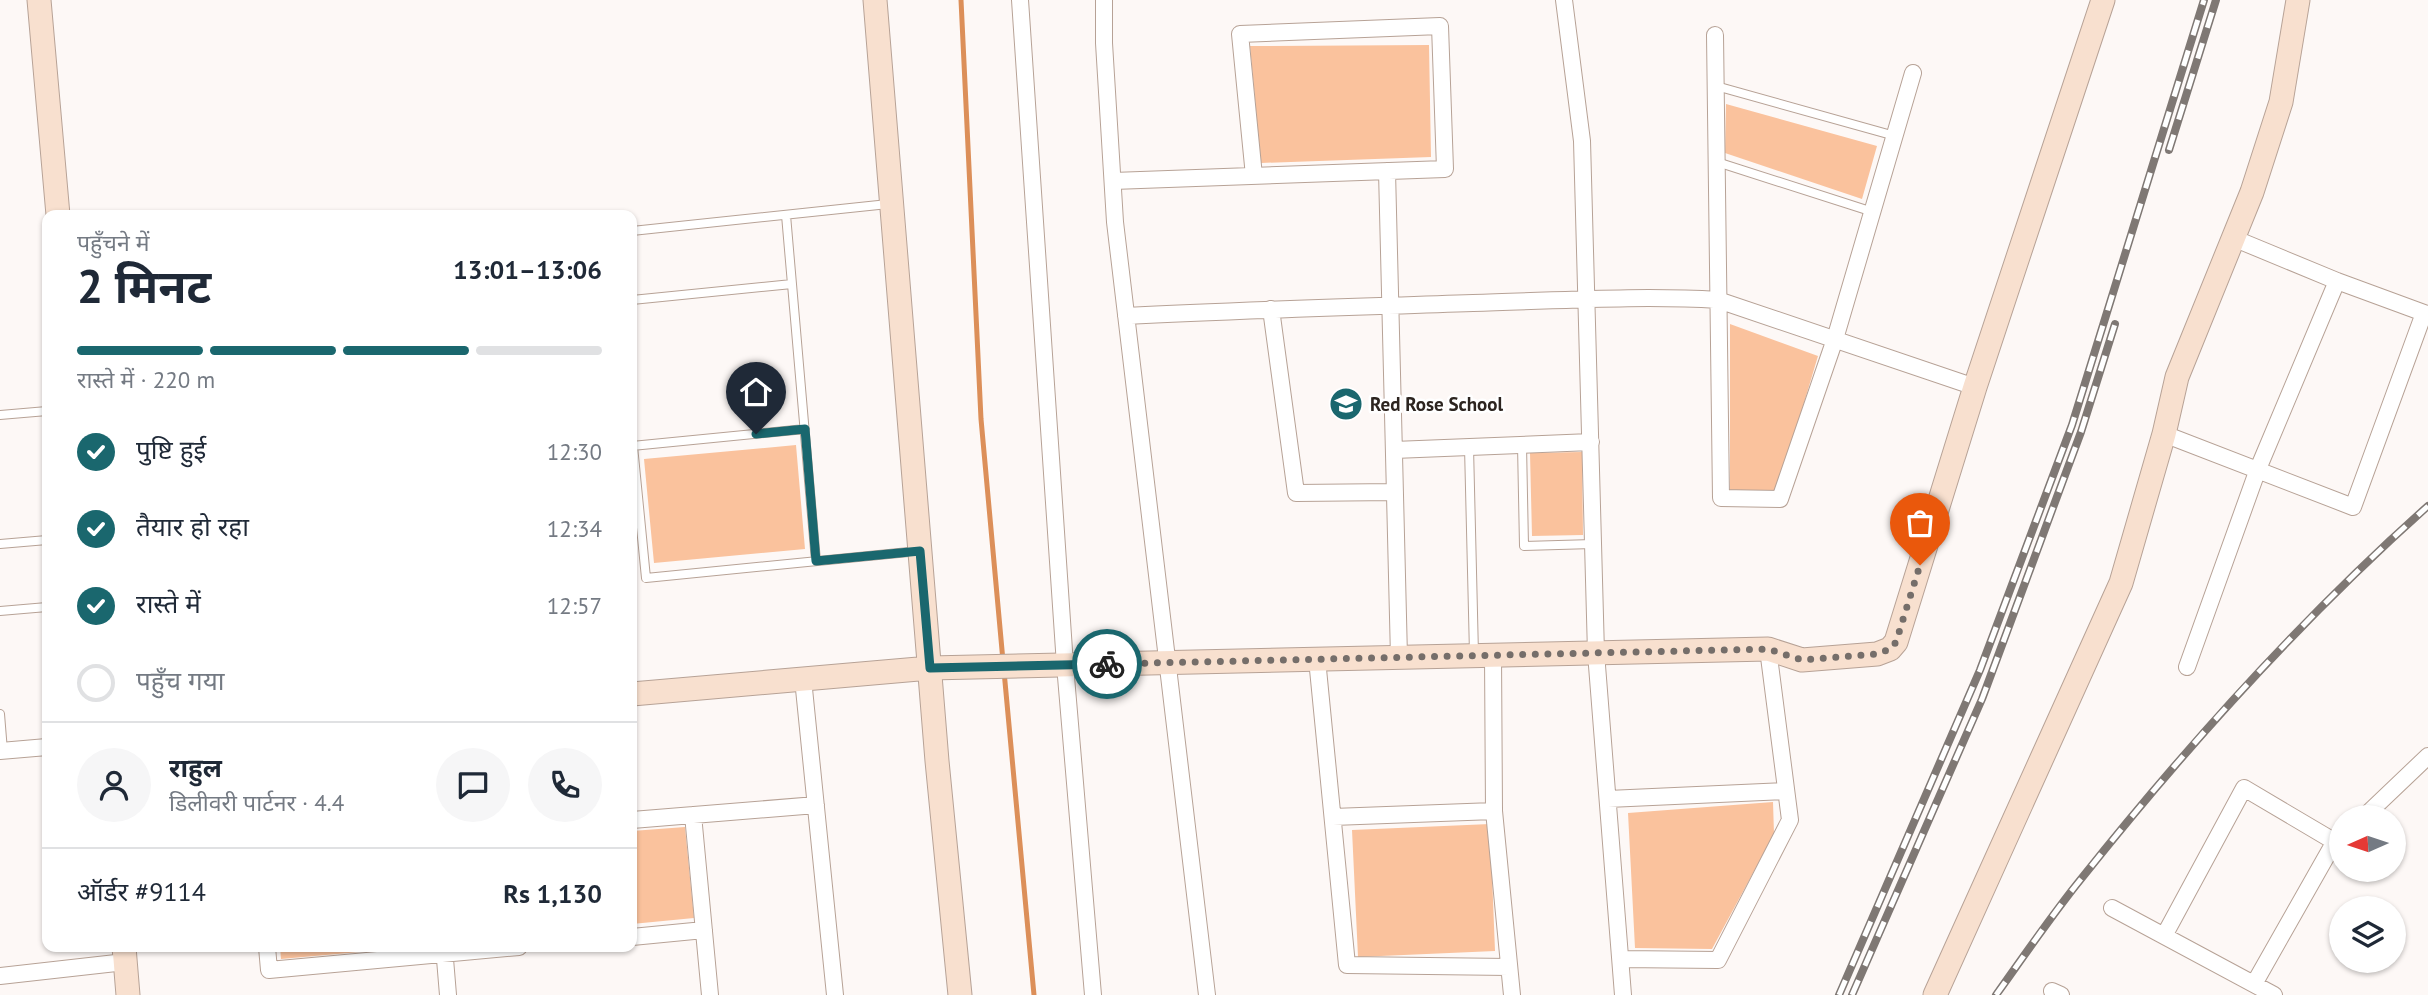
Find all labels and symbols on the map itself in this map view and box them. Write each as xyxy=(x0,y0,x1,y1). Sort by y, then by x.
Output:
pin xyxy=(726,362,786,434)
school or university icon: Red Rose School xyxy=(1327,385,1365,423)
place label: Red Rose School xyxy=(1370,392,1503,416)
pin xyxy=(1890,493,1950,565)
courier xyxy=(1072,629,1142,699)
north arrow xyxy=(2329,805,2406,882)

